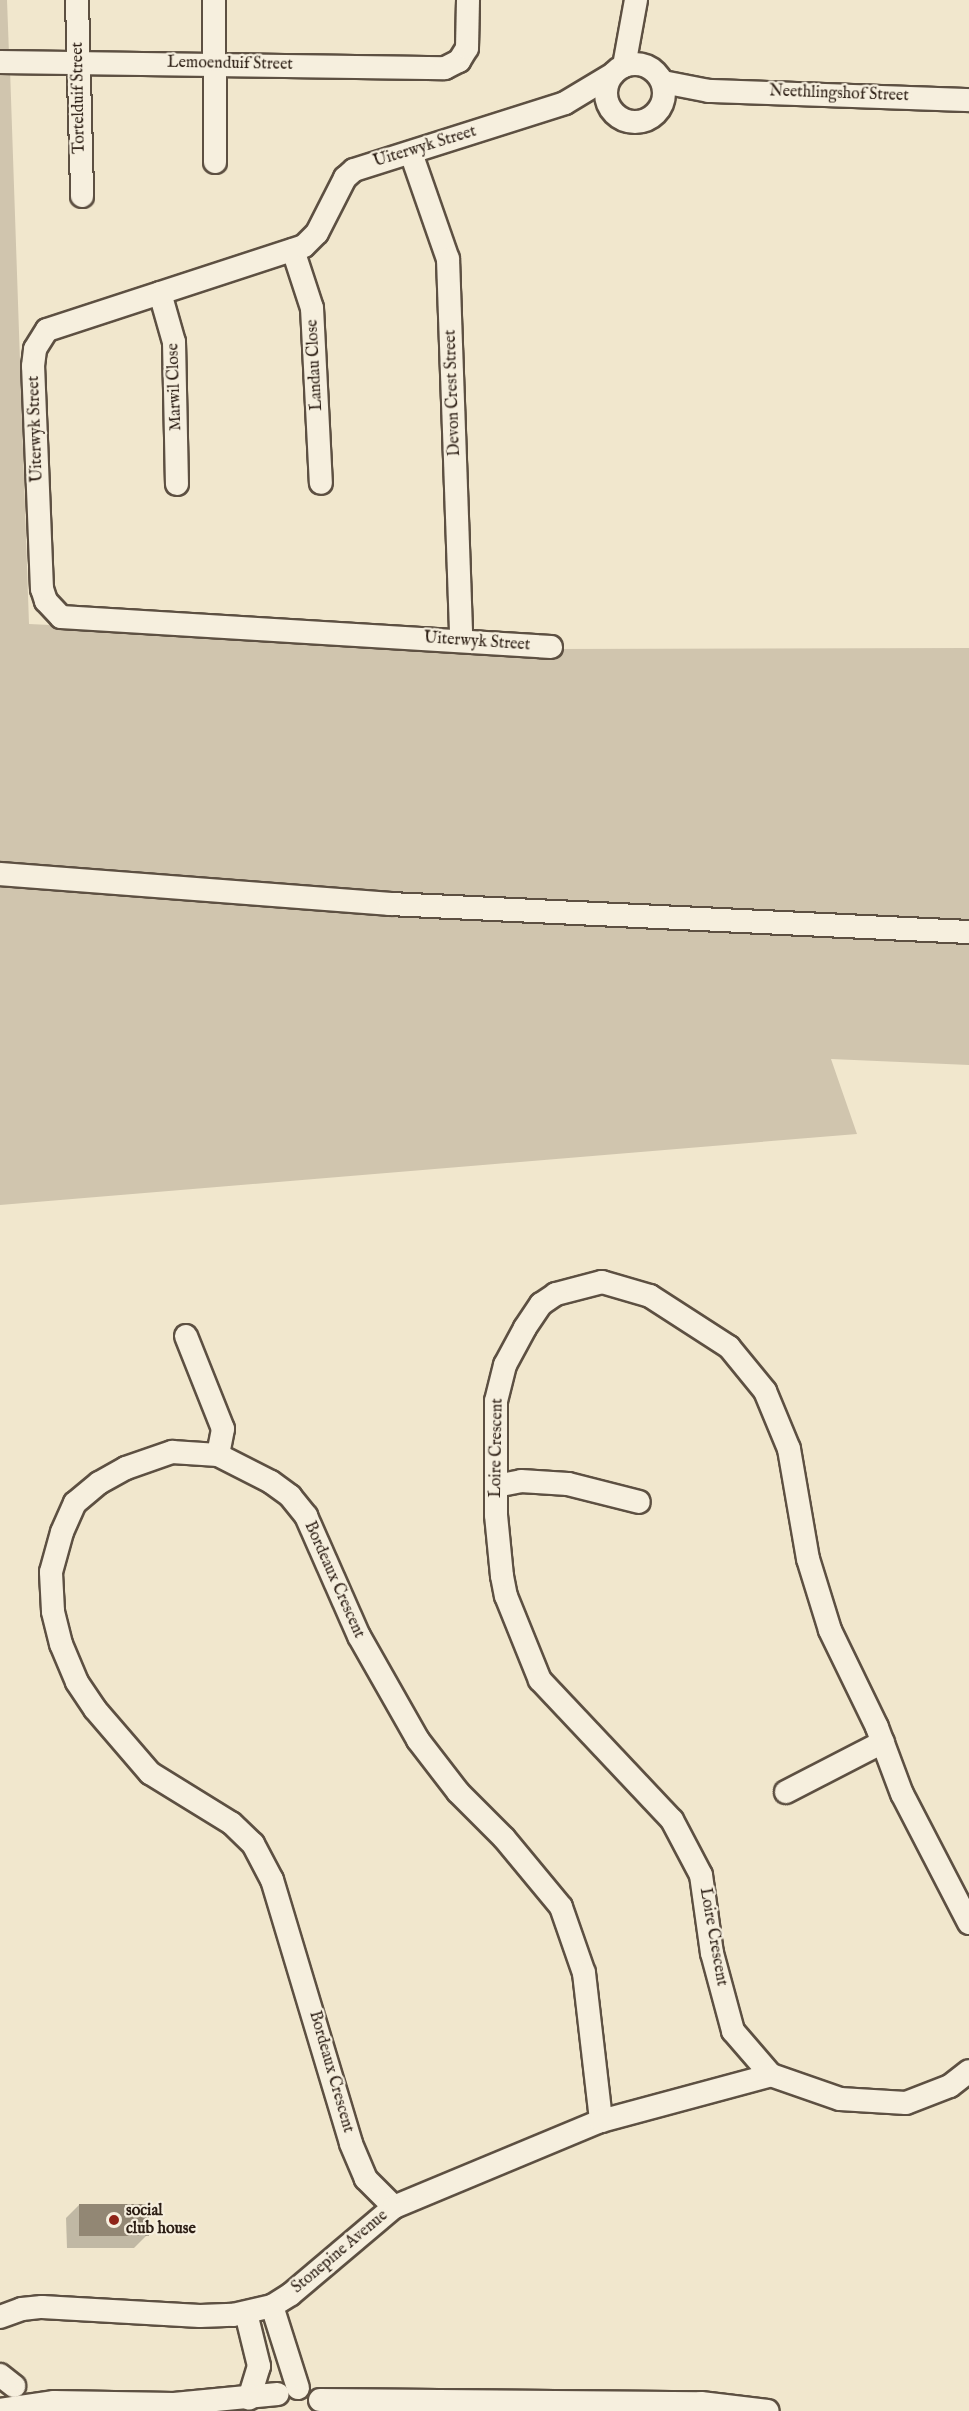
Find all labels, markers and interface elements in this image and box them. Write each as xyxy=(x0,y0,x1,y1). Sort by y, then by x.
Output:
street label: Tortelduif Street xyxy=(68,42,90,154)
street label: Lemoenduif Street xyxy=(167,53,293,75)
street label: Neethlingshof Street xyxy=(769,82,909,106)
street label: Uiterwyk Street xyxy=(371,122,479,172)
street label: Landau Close xyxy=(303,319,327,411)
street label: Devon Crest Street xyxy=(441,329,465,457)
street label: Marwil Close xyxy=(164,343,186,431)
street label: Uiterwyk Street xyxy=(25,375,47,483)
street label: Uiterwyk Street xyxy=(423,629,531,655)
street label: Loire Crescent xyxy=(487,1398,507,1498)
street label: Bordeaux Crescent xyxy=(300,1519,368,1641)
street label: Loire Crescent xyxy=(695,1886,731,1988)
street label: Bordeaux Crescent xyxy=(304,2009,358,2135)
place label: social club house xyxy=(126,2201,196,2239)
street label: Stonepine Avenue xyxy=(288,2206,392,2298)
marker: social club house xyxy=(107,2213,121,2227)

